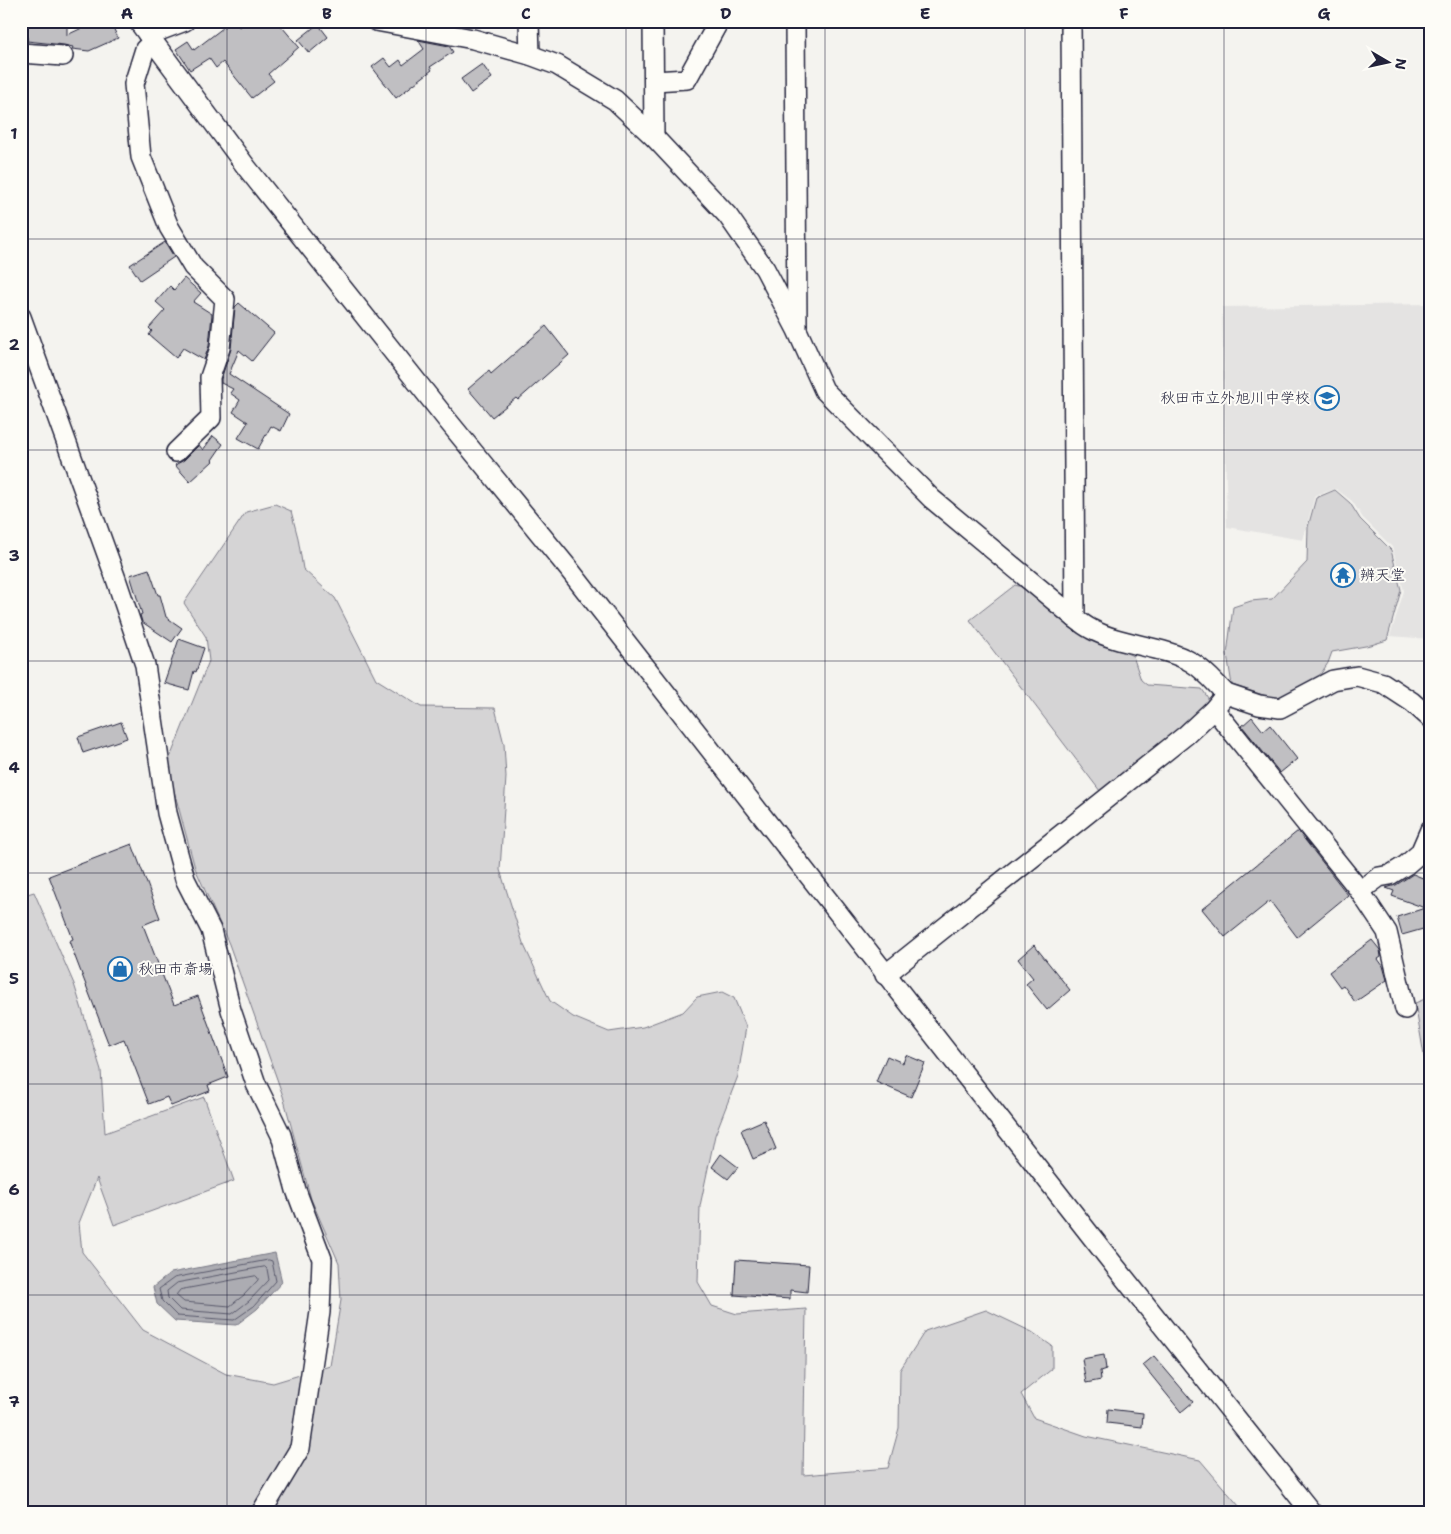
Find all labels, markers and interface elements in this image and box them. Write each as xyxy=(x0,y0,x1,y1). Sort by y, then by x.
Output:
text: A xyxy=(121,3,133,24)
text: B xyxy=(322,3,332,24)
text: C xyxy=(521,3,531,24)
text: D xyxy=(720,3,732,24)
text: E xyxy=(920,3,930,24)
text: F xyxy=(1119,3,1129,24)
text: G xyxy=(1318,3,1331,24)
north arrow xyxy=(1364,38,1414,88)
text: N xyxy=(1391,57,1411,71)
text: 1 xyxy=(10,123,18,144)
text: 2 xyxy=(8,334,20,355)
school or university icon: 秋田市立外旭川中学校 xyxy=(1314,385,1340,411)
place label: 秋田市立外旭川中学校 xyxy=(1160,388,1310,408)
text: 3 xyxy=(8,545,20,566)
temple icon: 辨天堂 xyxy=(1330,562,1356,588)
place label: 辨天堂 xyxy=(1360,565,1405,585)
text: 4 xyxy=(8,757,20,778)
shop icon: 秋田市斎場 xyxy=(107,956,133,982)
place label: 秋田市斎場 xyxy=(138,959,213,979)
text: 5 xyxy=(9,968,19,989)
text: 6 xyxy=(8,1179,20,1200)
text: 7 xyxy=(8,1391,20,1412)

